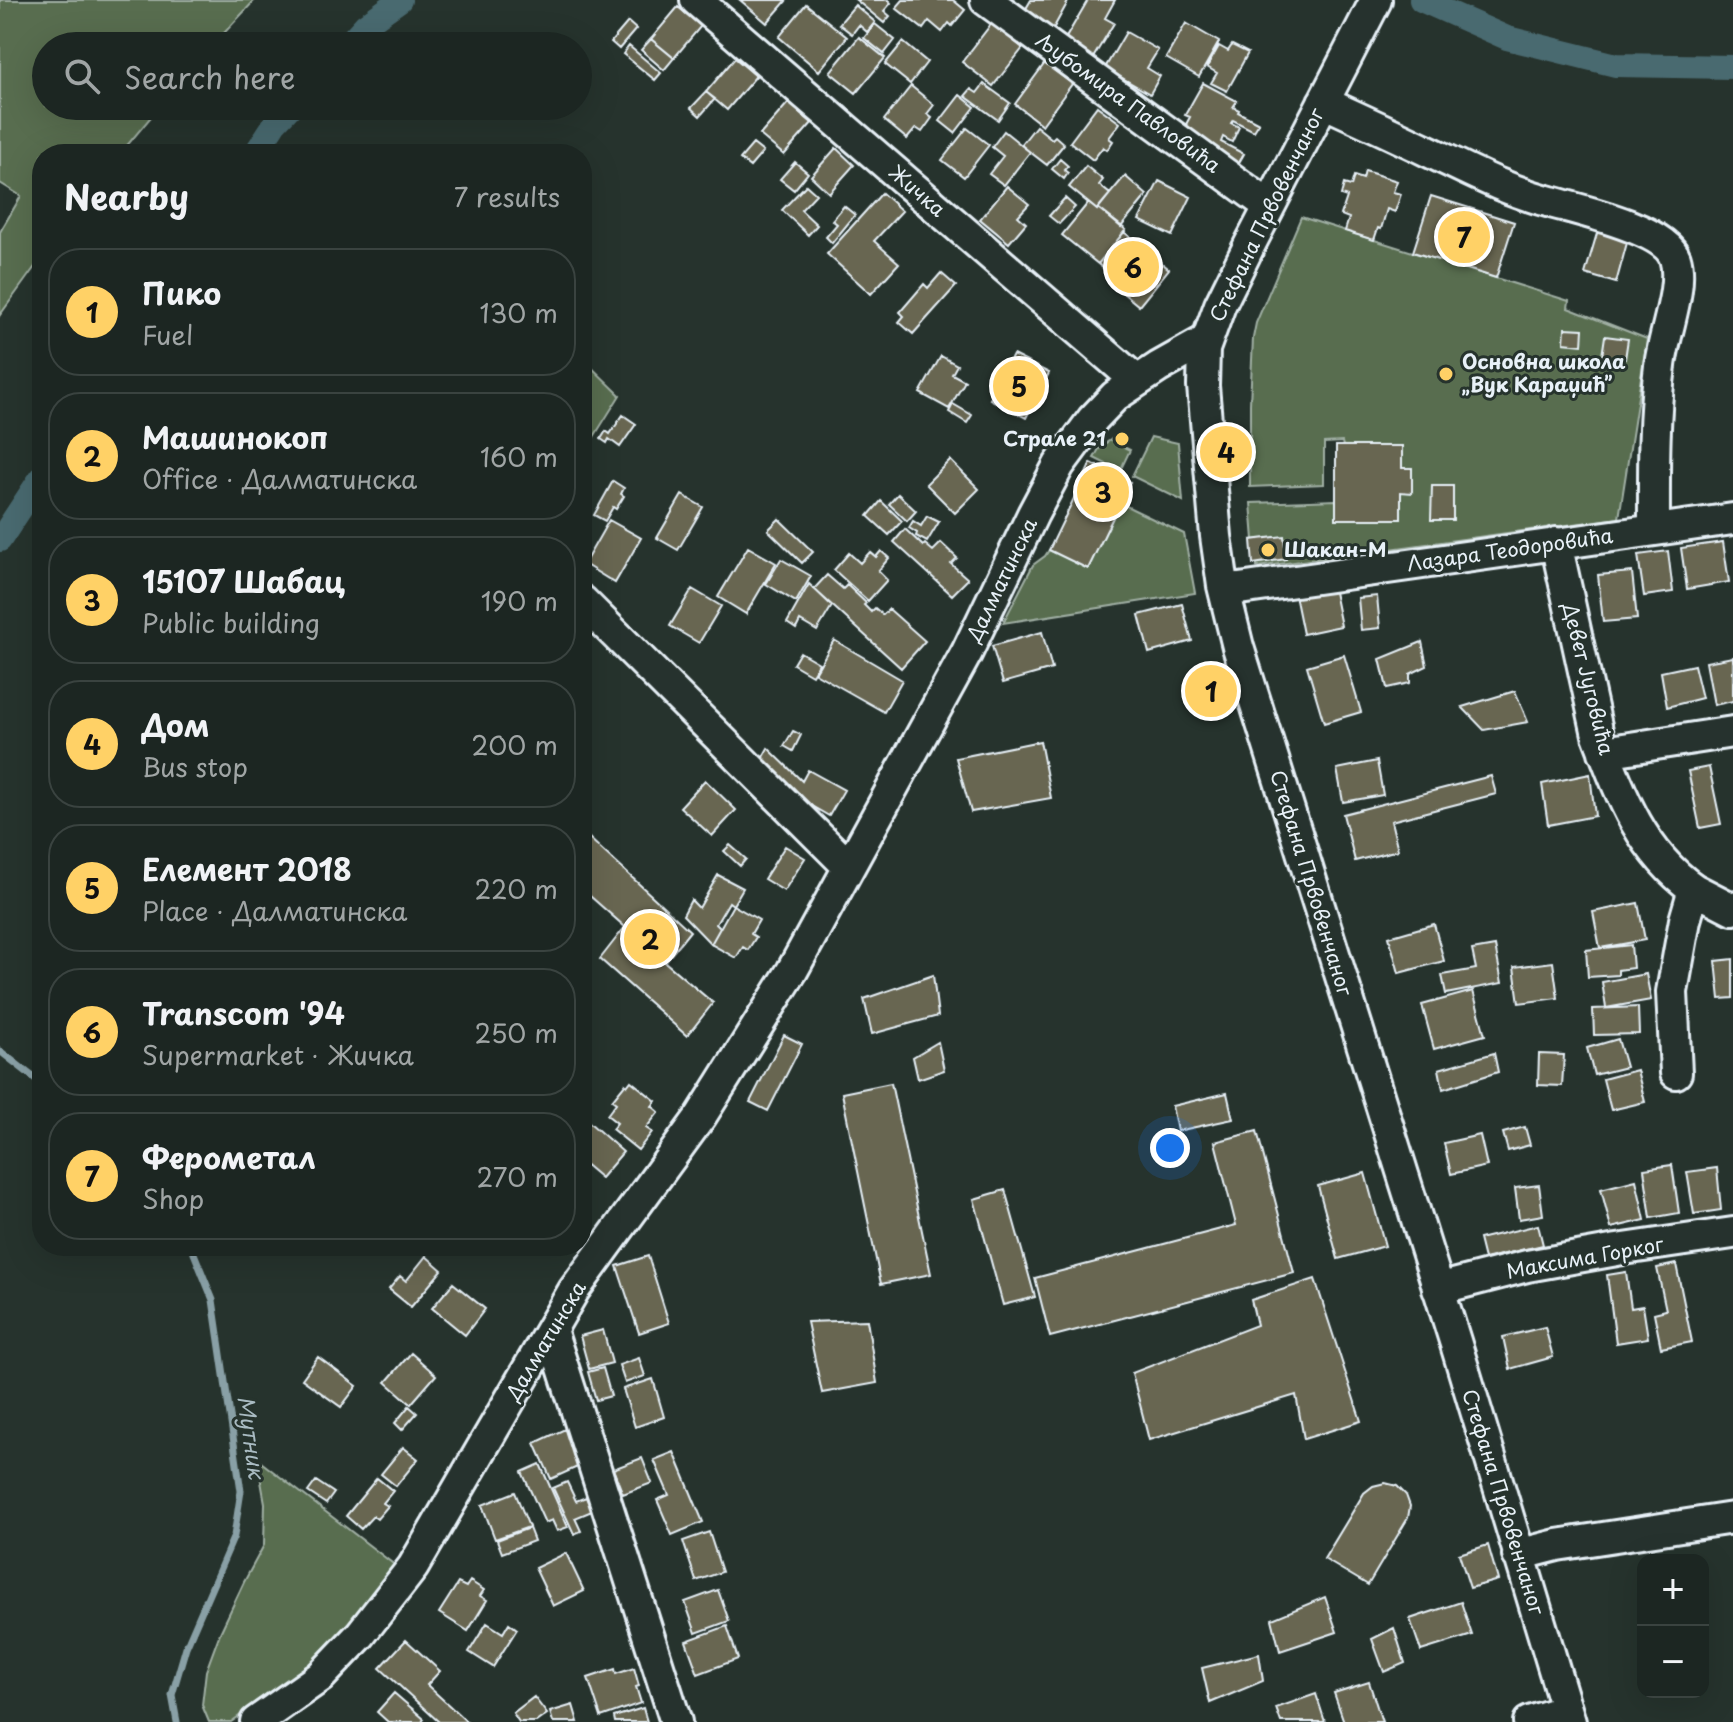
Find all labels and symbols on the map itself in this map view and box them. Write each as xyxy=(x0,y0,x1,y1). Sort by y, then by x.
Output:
street label: Љубомира Павловића xyxy=(1030,25,1228,180)
street label: Стефана Првовенчаног xyxy=(1201,102,1331,326)
street label: Жичка xyxy=(883,157,953,224)
pin: 7 xyxy=(1438,207,1490,267)
pin: 6 xyxy=(1107,237,1159,297)
place label: Основна школа „Вук Караџић” xyxy=(1462,346,1626,399)
pin: 5 xyxy=(993,356,1045,416)
marker: Основна школа „Вук Караџић” xyxy=(1437,365,1455,383)
pin: 4 xyxy=(1200,422,1252,482)
place label: Страле 21 xyxy=(1003,423,1106,453)
marker: Страле 21 xyxy=(1113,430,1131,448)
pin: 3 xyxy=(1077,462,1129,522)
street label: Далматинска xyxy=(958,512,1044,648)
street label: Лазара Теодоровића xyxy=(1405,520,1615,578)
place label: Шакан-М xyxy=(1284,534,1386,564)
marker: Шакан-М xyxy=(1259,541,1277,559)
street label: Девет Југовића xyxy=(1555,599,1622,758)
pin: 1 xyxy=(1185,661,1237,721)
street label: Стефана Првовенчаног xyxy=(1263,766,1361,1000)
pin: 2 xyxy=(624,909,676,969)
your location xyxy=(1150,1128,1190,1168)
street label: Максима Горког xyxy=(1504,1228,1666,1286)
street label: Далматинска xyxy=(497,1275,593,1407)
street label: Стефана Првовенчаног xyxy=(1455,1385,1553,1619)
water label: Мутник xyxy=(230,1393,275,1482)

